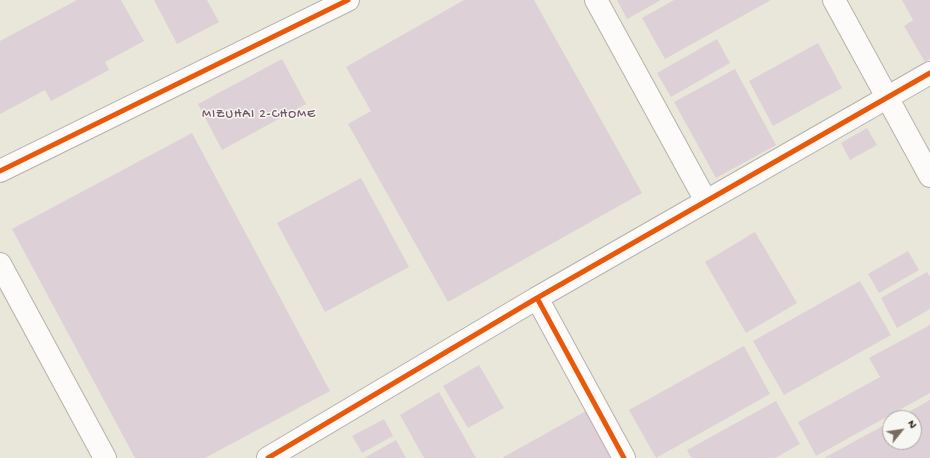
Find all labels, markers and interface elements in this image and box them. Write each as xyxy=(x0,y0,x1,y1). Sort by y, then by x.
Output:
district label: MIZUHAI 2-CHOME xyxy=(202,107,316,123)
north arrow xyxy=(882,410,922,450)
text: N xyxy=(905,418,919,431)

